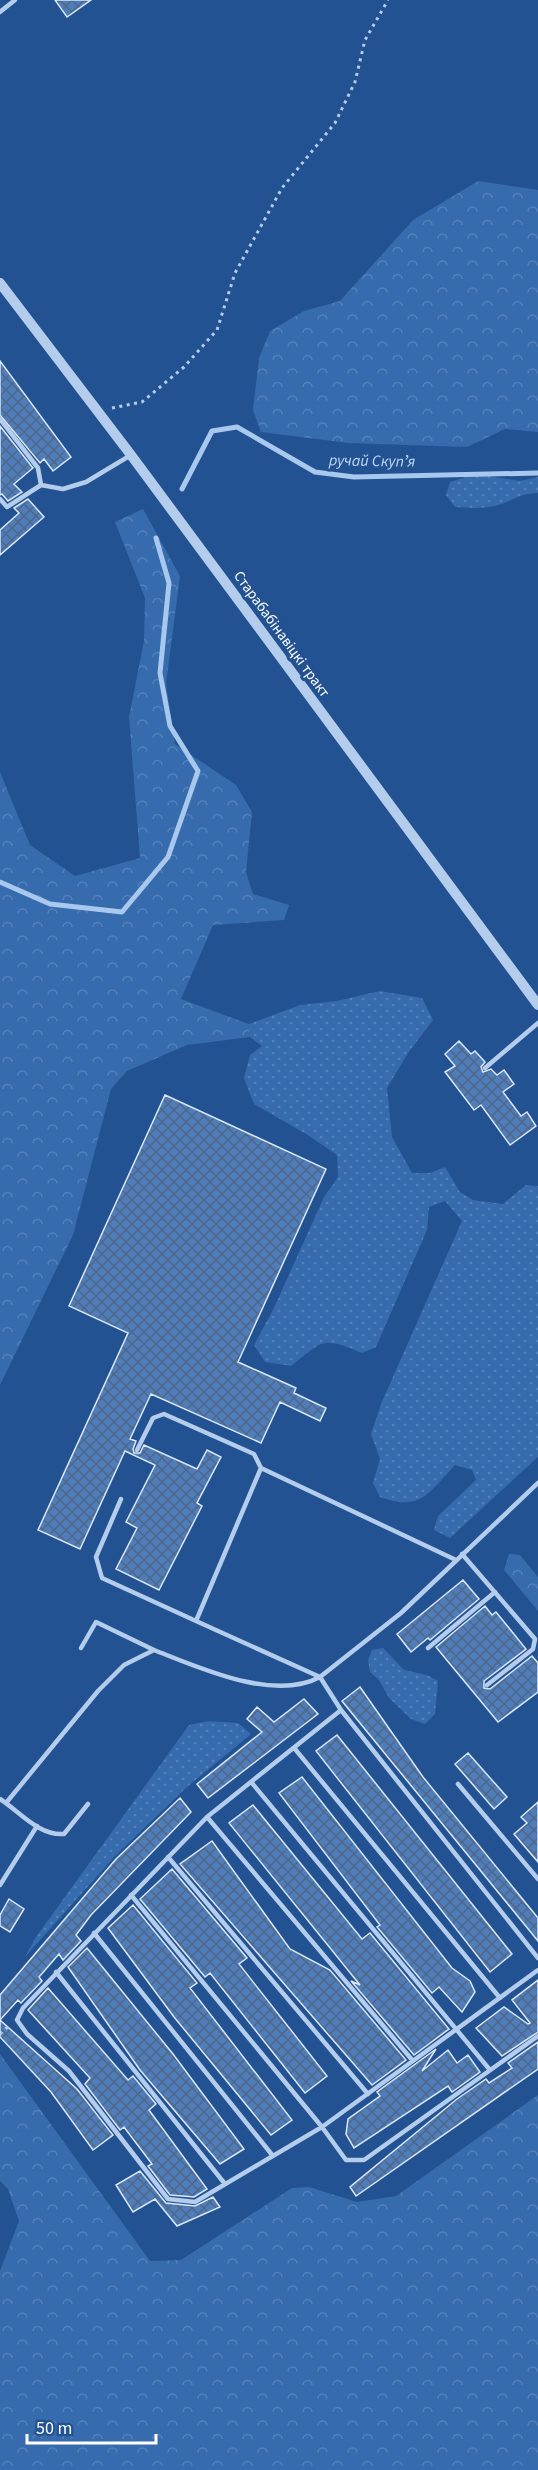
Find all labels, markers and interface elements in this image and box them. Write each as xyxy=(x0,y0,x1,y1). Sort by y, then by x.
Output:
water label: ручай Скупʼя xyxy=(328,449,416,473)
street label: Старабабінавіцкі тракт xyxy=(228,567,335,702)
scale bar xyxy=(27,2407,156,2445)
text: 50 m xyxy=(36,2416,72,2441)

